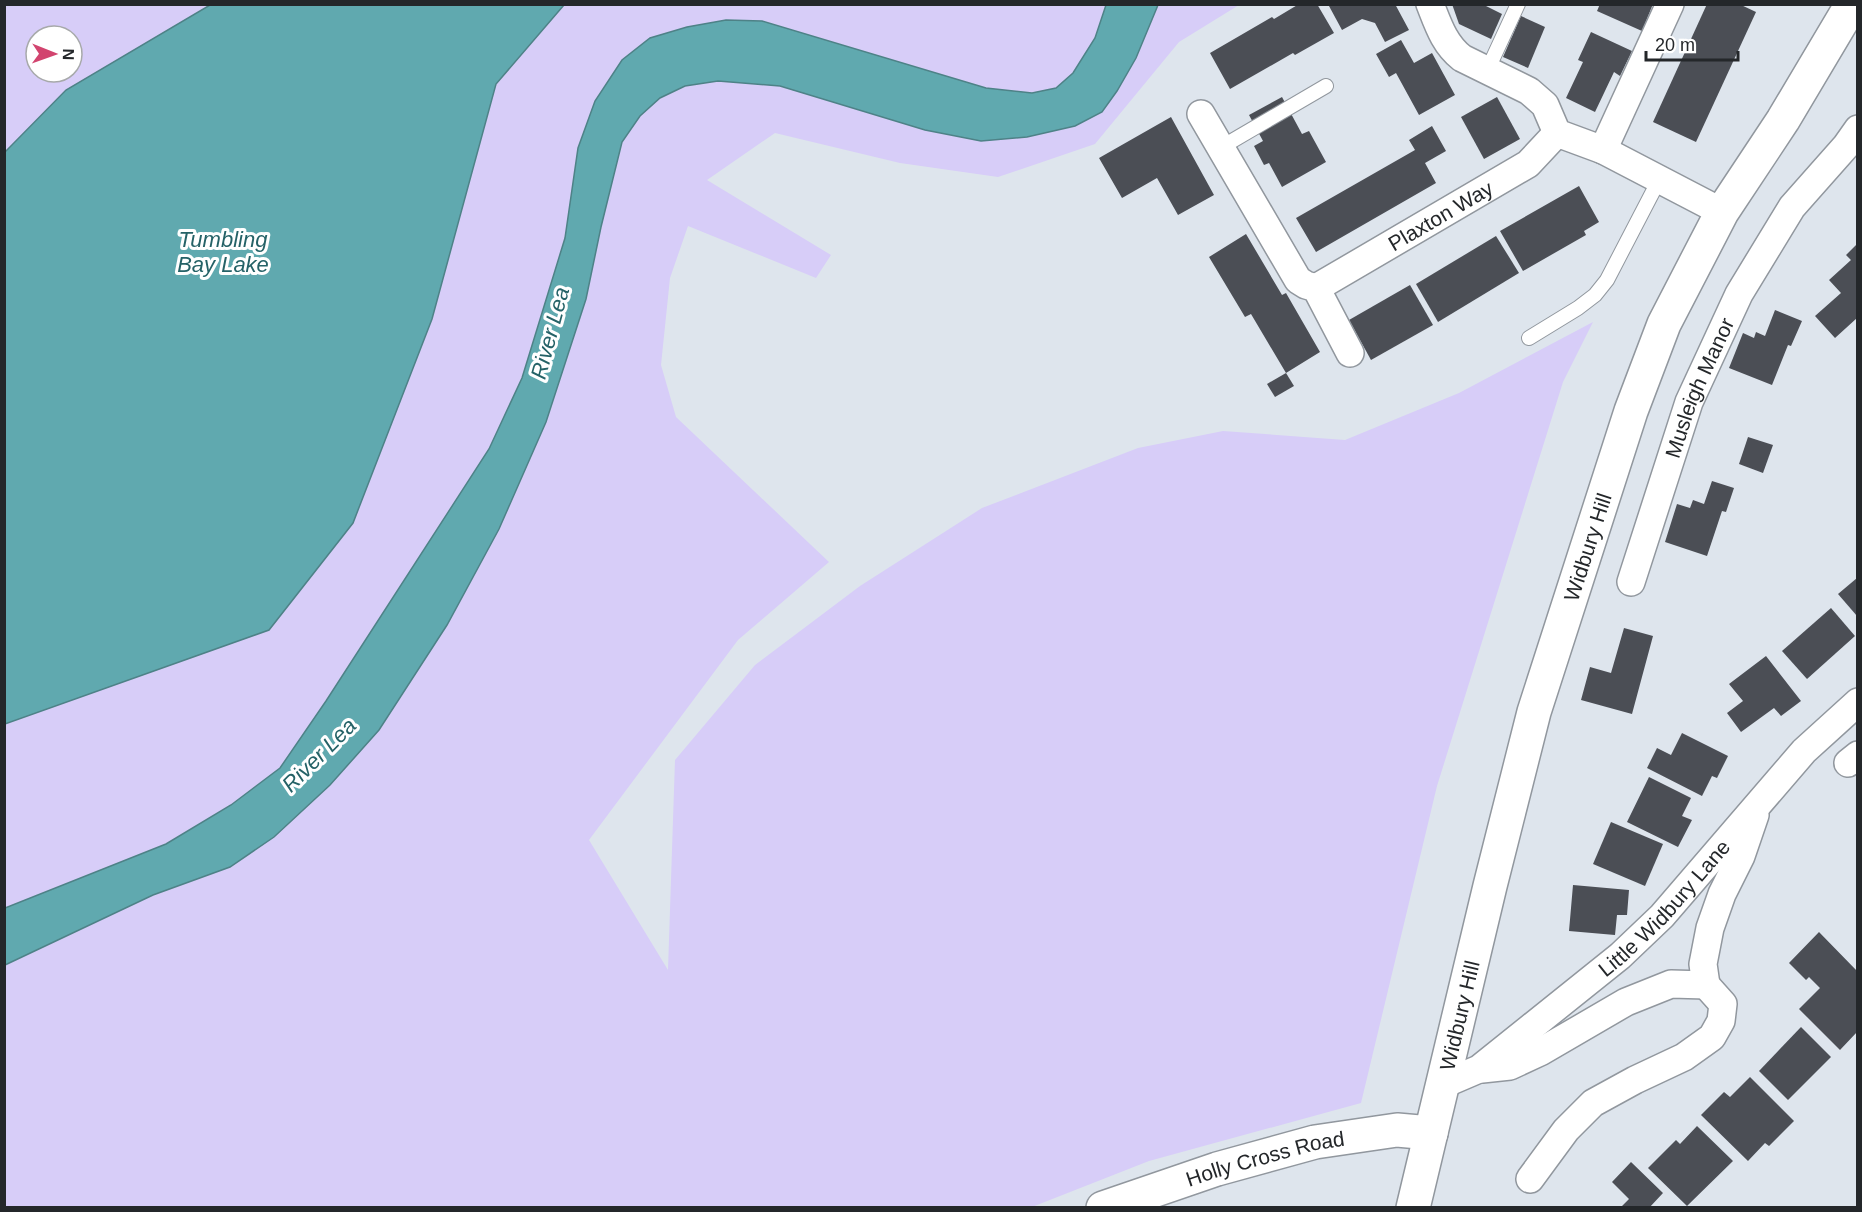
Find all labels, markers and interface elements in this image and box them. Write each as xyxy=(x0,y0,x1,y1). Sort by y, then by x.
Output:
north arrow xyxy=(24,24,84,84)
scale bar xyxy=(1646,24,1738,62)
text: 20 m xyxy=(1655,35,1695,55)
text: N xyxy=(60,48,77,60)
street label: Plaxton Way xyxy=(1384,176,1497,255)
water label: Tumbling Bay Lake xyxy=(177,227,269,277)
water label: River Lea xyxy=(526,284,574,382)
street label: Musleigh Manor xyxy=(1660,314,1738,461)
street label: Widbury Hill xyxy=(1559,490,1615,604)
water label: River Lea xyxy=(277,713,361,797)
street label: Little Widbury Lane xyxy=(1594,835,1734,980)
street label: Widbury Hill xyxy=(1435,958,1483,1073)
street label: Holly Cross Road xyxy=(1183,1126,1346,1190)

